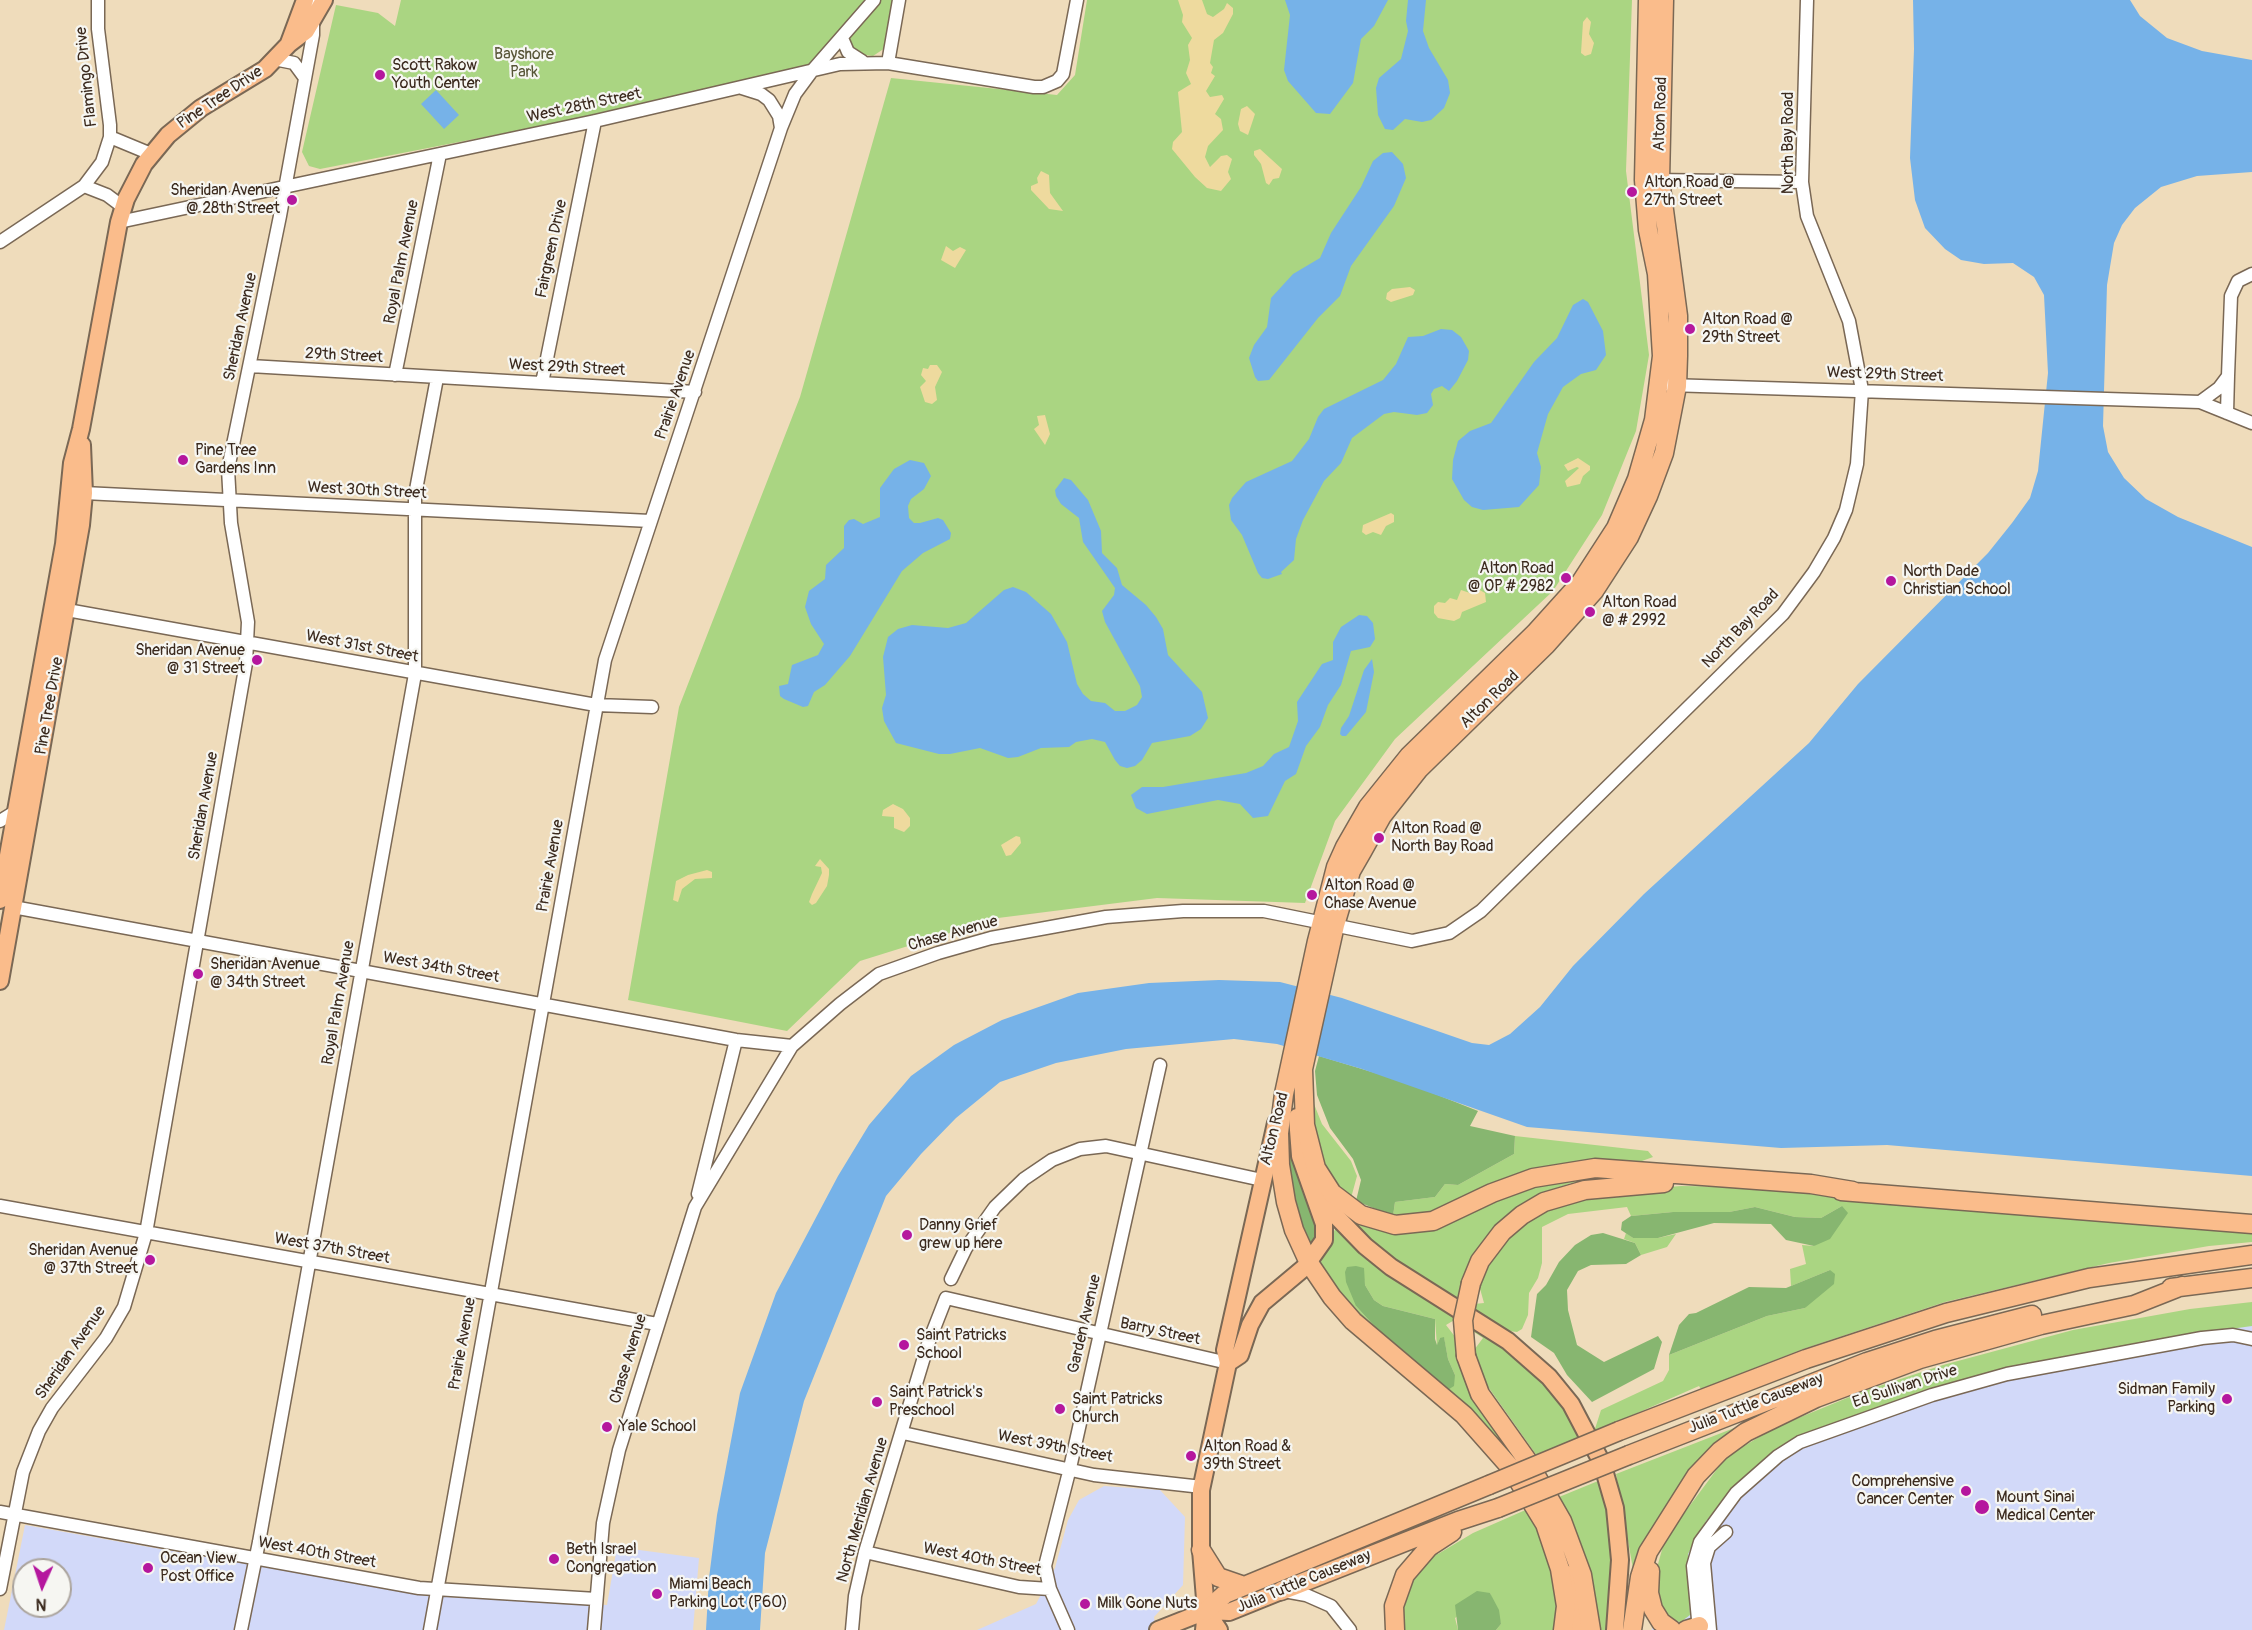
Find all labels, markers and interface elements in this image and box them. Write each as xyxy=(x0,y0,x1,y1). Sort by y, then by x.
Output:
street label: Flamingo Drive xyxy=(72,26,102,128)
park label: Bayshore Park xyxy=(494,45,554,83)
place label: Scott Rakow Youth Center xyxy=(392,56,480,94)
street label: Pine Tree Drive xyxy=(174,62,266,134)
marker: Scott Rakow Youth Center xyxy=(373,68,387,82)
street label: Alton Road xyxy=(1650,76,1672,152)
street label: West 28th Street xyxy=(525,85,643,127)
street label: North Bay Road xyxy=(1779,92,1799,194)
place label: Alton Road @ 27th Street xyxy=(1644,173,1735,211)
place label: Sheridan Avenue @ 28th Street xyxy=(170,181,280,219)
marker: Alton Road @ 27th Street xyxy=(1625,185,1639,199)
marker: Sheridan Avenue @ 28th Street xyxy=(285,193,299,207)
street label: Royal Palm Avenue xyxy=(381,198,423,326)
street label: Fairgreen Drive xyxy=(532,198,572,300)
street label: Sheridan Avenue xyxy=(220,271,262,383)
place label: Alton Road @ 29th Street xyxy=(1702,310,1793,348)
marker: Alton Road @ 29th Street xyxy=(1683,322,1697,336)
street label: 29th Street xyxy=(305,344,383,368)
street label: Prairie Avenue xyxy=(652,348,700,442)
street label: West 29th Street xyxy=(508,355,626,381)
street label: West 29th Street xyxy=(1826,363,1944,387)
place label: Pine Tree Gardens Inn xyxy=(195,441,276,479)
marker: Pine Tree Gardens Inn xyxy=(176,453,190,467)
street label: West 30th Street xyxy=(307,478,427,504)
place label: Alton Road @ OP # 2982 xyxy=(1468,559,1554,597)
place label: North Dade Christian School xyxy=(1903,562,2011,600)
marker: Alton Road @ OP # 2982 xyxy=(1559,571,1573,585)
marker: North Dade Christian School xyxy=(1884,574,1898,588)
street label: North Bay Road xyxy=(1699,585,1783,673)
place label: Alton Road @ # 2992 xyxy=(1602,593,1677,631)
marker: Alton Road @ # 2992 xyxy=(1583,605,1597,619)
street label: West 31st Street xyxy=(304,627,420,667)
place label: Sheridan Avenue @ 31 Street xyxy=(135,641,245,679)
marker: Sheridan Avenue @ 31 Street xyxy=(250,653,264,667)
street label: Pine Tree Drive xyxy=(32,656,68,756)
street label: Alton Road xyxy=(1456,667,1524,733)
street label: Sheridan Avenue xyxy=(185,750,223,862)
street label: Prairie Avenue xyxy=(533,818,569,914)
place label: Alton Road @ North Bay Road xyxy=(1391,819,1493,857)
marker: Alton Road @ North Bay Road xyxy=(1372,831,1386,845)
place label: Alton Road @ Chase Avenue xyxy=(1324,876,1417,914)
marker: Alton Road @ Chase Avenue xyxy=(1305,888,1319,902)
street label: Chase Avenue xyxy=(906,912,1000,956)
street label: Royal Palm Avenue xyxy=(319,939,359,1067)
street label: West 34th Street xyxy=(381,948,501,988)
place label: Sheridan Avenue @ 34th Street xyxy=(210,955,320,993)
marker: Sheridan Avenue @ 34th Street xyxy=(191,967,205,981)
street label: Alton Road xyxy=(1257,1090,1293,1168)
place label: Danny Grief grew up here xyxy=(919,1216,1002,1254)
marker: Danny Grief grew up here xyxy=(900,1228,914,1242)
street label: West 37th Street xyxy=(273,1229,391,1269)
place label: Sheridan Avenue @ 37th Street xyxy=(28,1241,138,1279)
marker: Sheridan Avenue @ 37th Street xyxy=(143,1253,157,1267)
street label: Garden Avenue xyxy=(1064,1273,1106,1375)
street label: Prairie Avenue xyxy=(445,1296,481,1392)
street label: Sheridan Avenue xyxy=(32,1303,110,1403)
street label: Chase Avenue xyxy=(606,1312,652,1406)
street label: Barry Street xyxy=(1118,1314,1202,1350)
place label: Saint Patricks School xyxy=(916,1326,1006,1364)
marker: Saint Patricks School xyxy=(897,1338,911,1352)
street label: Ed Sullivan Drive xyxy=(1850,1361,1960,1413)
street label: Julia Tuttle Causeway xyxy=(1686,1369,1826,1439)
place label: Sidman Family Parking xyxy=(2117,1380,2215,1418)
place label: Saint Patrick's Preschool xyxy=(889,1383,983,1421)
place label: Saint Patricks Church xyxy=(1072,1390,1162,1428)
marker: Sidman Family Parking xyxy=(2220,1392,2234,1406)
marker: Saint Patrick's Preschool xyxy=(870,1395,884,1409)
marker: Saint Patricks Church xyxy=(1053,1402,1067,1416)
place label: Yale School xyxy=(619,1417,696,1437)
marker: Yale School xyxy=(600,1420,614,1434)
street label: West 39th Street xyxy=(996,1426,1114,1468)
street label: North Meridian Avenue xyxy=(833,1435,893,1585)
place label: Alton Road & 39th Street xyxy=(1203,1437,1291,1475)
marker: Alton Road & 39th Street xyxy=(1184,1449,1198,1463)
place label: Comprehensive Cancer Center xyxy=(1852,1472,1954,1510)
marker: Comprehensive Cancer Center xyxy=(1959,1484,1973,1498)
place label: Mount Sinai Medical Center xyxy=(1996,1488,2095,1526)
marker: Mount Sinai Medical Center xyxy=(1973,1498,1991,1516)
street label: West 40th Street xyxy=(256,1533,378,1573)
street label: West 40th Street xyxy=(921,1539,1043,1581)
place label: Beth Israel Congregation xyxy=(566,1540,656,1578)
street label: Julia Tuttle Causeway xyxy=(1234,1546,1374,1618)
place label: Ocean View Post Office xyxy=(160,1549,237,1587)
marker: Beth Israel Congregation xyxy=(547,1552,561,1566)
north arrow xyxy=(12,1558,72,1618)
marker: Ocean View Post Office xyxy=(141,1561,155,1575)
place label: Miami Beach Parking Lot (P60) xyxy=(669,1575,788,1613)
marker: Miami Beach Parking Lot (P60) xyxy=(650,1587,664,1601)
text: N xyxy=(35,1594,47,1614)
place label: Milk Gone Nuts xyxy=(1097,1594,1197,1614)
marker: Milk Gone Nuts xyxy=(1078,1597,1092,1611)

